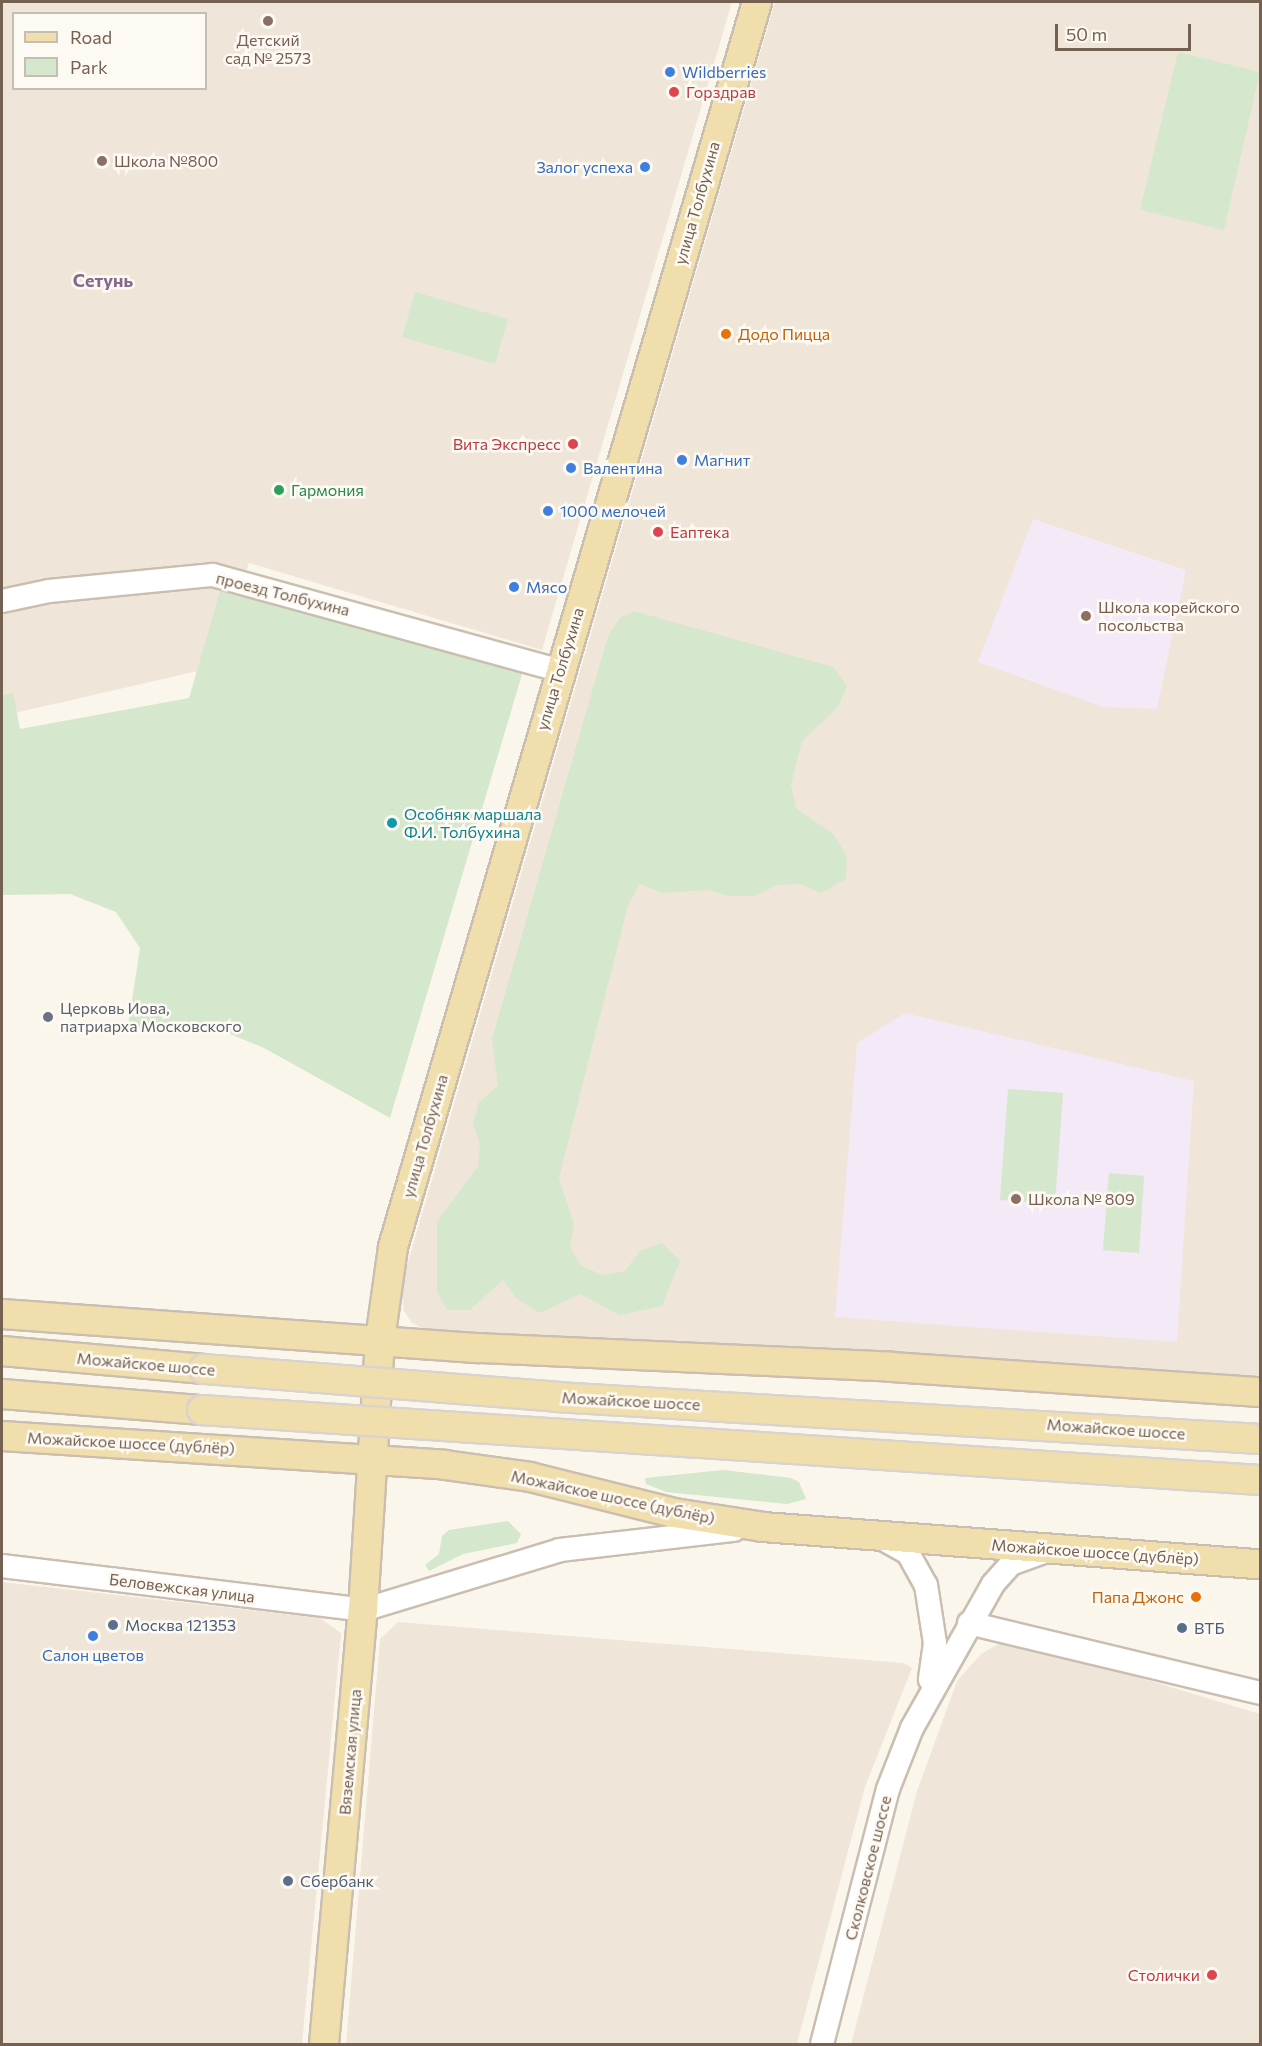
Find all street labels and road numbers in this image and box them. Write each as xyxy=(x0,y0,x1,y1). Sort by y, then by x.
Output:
street label: улица Толбухина xyxy=(670,139,724,267)
street label: проезд Толбухина xyxy=(214,568,352,620)
street label: улица Толбухина xyxy=(532,605,588,733)
street label: улица Толбухина xyxy=(398,1072,452,1200)
street label: Можайское шоссе xyxy=(76,1348,216,1380)
street label: Можайское шоссе xyxy=(561,1388,701,1414)
street label: Можайское шоссе xyxy=(1046,1415,1186,1443)
street label: Можайское шоссе (дублёр) xyxy=(27,1428,235,1458)
street label: Можайское шоссе (дублёр) xyxy=(509,1466,717,1528)
street label: Можайское шоссе (дублёр) xyxy=(991,1535,1199,1569)
street label: Беловежская улица xyxy=(108,1570,256,1606)
street label: Вяземская улица xyxy=(335,1688,365,1816)
street label: Сколковское шоссе xyxy=(841,1794,895,1942)

